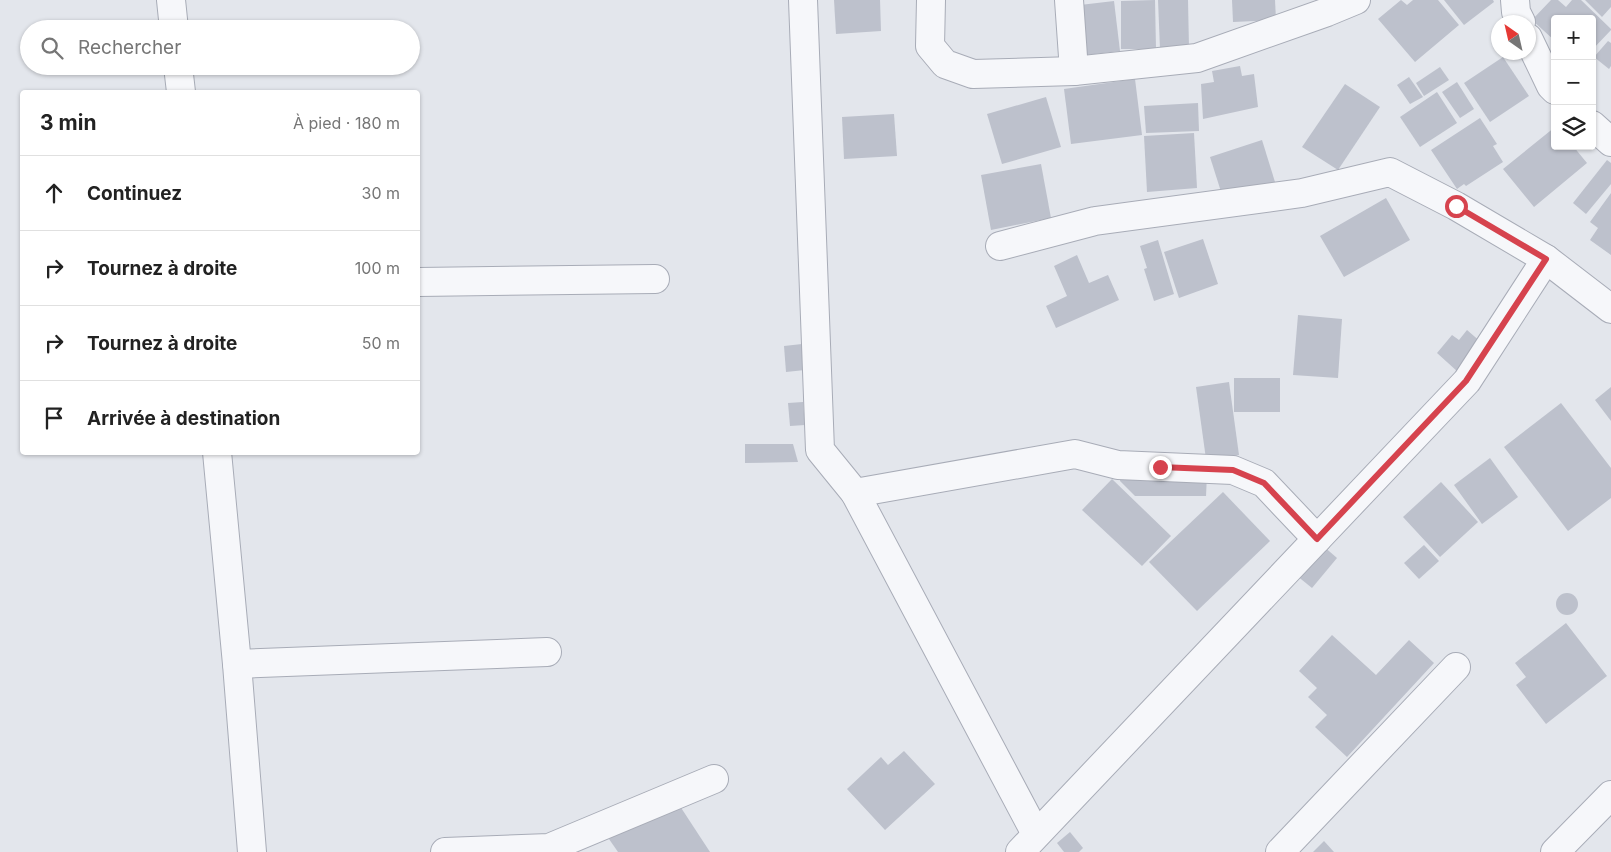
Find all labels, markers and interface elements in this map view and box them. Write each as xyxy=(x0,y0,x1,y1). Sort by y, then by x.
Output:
north arrow xyxy=(1491,15,1536,60)
map controls xyxy=(1551,15,1596,150)
button: + xyxy=(1551,15,1596,60)
search box xyxy=(20,20,420,75)
icon: search xyxy=(38,34,66,62)
text: Rechercher xyxy=(78,36,181,59)
button: − xyxy=(1551,60,1596,105)
button: layers xyxy=(1551,105,1596,150)
text: 3 min xyxy=(40,110,96,135)
text: À pied · 180 m xyxy=(293,113,400,133)
icon: ahead xyxy=(40,179,68,207)
text: Continuez xyxy=(87,182,182,205)
text: 30 m xyxy=(362,183,400,203)
route start xyxy=(1445,195,1468,218)
icon: right xyxy=(40,254,68,282)
text: Tournez à droite xyxy=(87,257,237,280)
text: 100 m xyxy=(355,258,400,278)
icon: right xyxy=(40,329,68,357)
text: Tournez à droite xyxy=(87,332,237,355)
text: 50 m xyxy=(362,333,400,353)
icon: arrive xyxy=(40,404,68,432)
text: Arrivée à destination xyxy=(87,407,280,430)
route end xyxy=(1149,456,1172,479)

